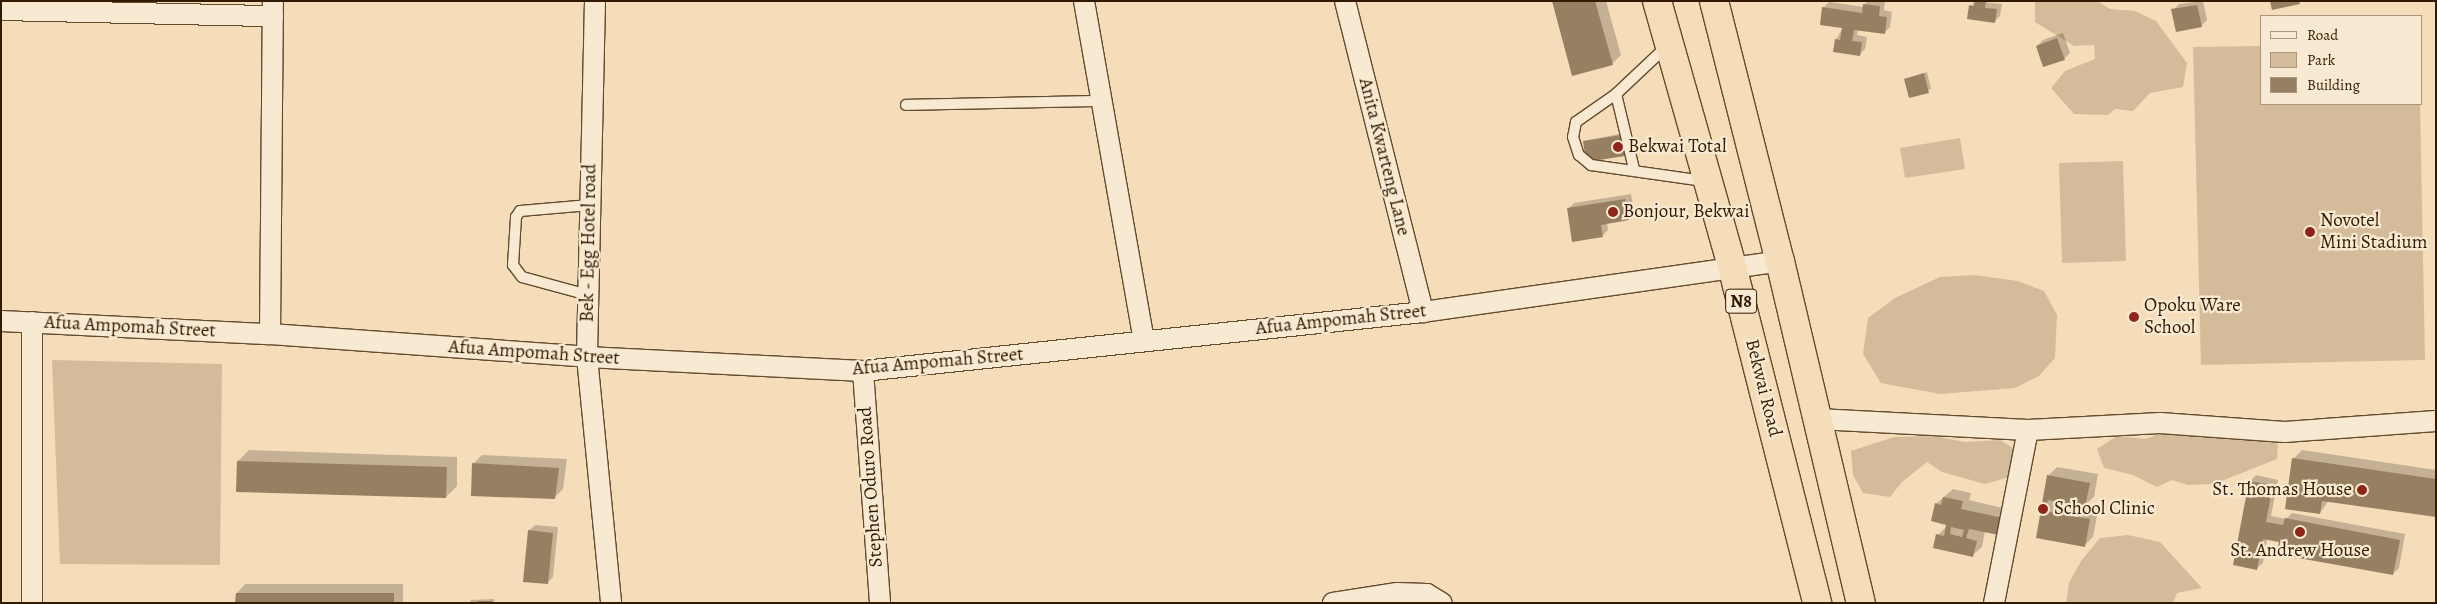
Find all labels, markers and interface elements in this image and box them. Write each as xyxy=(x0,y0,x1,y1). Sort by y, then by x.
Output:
legend xyxy=(2260,15,2422,105)
text: Road xyxy=(2307,25,2338,45)
text: Park xyxy=(2307,50,2335,70)
text: Building xyxy=(2307,75,2360,95)
street label: Anita Kwarteng Lane xyxy=(1353,76,1415,238)
place label: Bekwai Total xyxy=(1628,136,1727,158)
marker: Bekwai Total xyxy=(1612,141,1624,153)
street label: Bek - Egg Hotel road xyxy=(576,163,602,323)
place label: Bonjour, Bekwai xyxy=(1623,201,1750,223)
marker: Bonjour, Bekwai xyxy=(1607,206,1619,218)
place label: Novotel Mini Stadium xyxy=(2320,210,2428,254)
marker: Novotel Mini Stadium xyxy=(2304,226,2316,238)
road number: N8 xyxy=(1725,286,1757,316)
place label: Opoku Ware School xyxy=(2144,295,2241,339)
street label: Afua Ampomah Street xyxy=(1254,300,1428,340)
street label: Afua Ampomah Street xyxy=(44,311,216,343)
marker: Opoku Ware School xyxy=(2128,311,2140,323)
street label: Afua Ampomah Street xyxy=(448,336,620,370)
street label: Bekwai Road xyxy=(1740,337,1786,439)
street label: Afua Ampomah Street xyxy=(852,343,1024,381)
street label: Stephen Oduro Road xyxy=(854,406,888,568)
place label: St. Thomas House xyxy=(2212,479,2352,501)
marker: St. Thomas House xyxy=(2356,484,2368,496)
place label: School Clinic xyxy=(2054,498,2155,520)
marker: School Clinic xyxy=(2036,502,2050,516)
marker: St. Andrew House xyxy=(2294,526,2306,538)
place label: St. Andrew House xyxy=(2230,540,2370,562)

